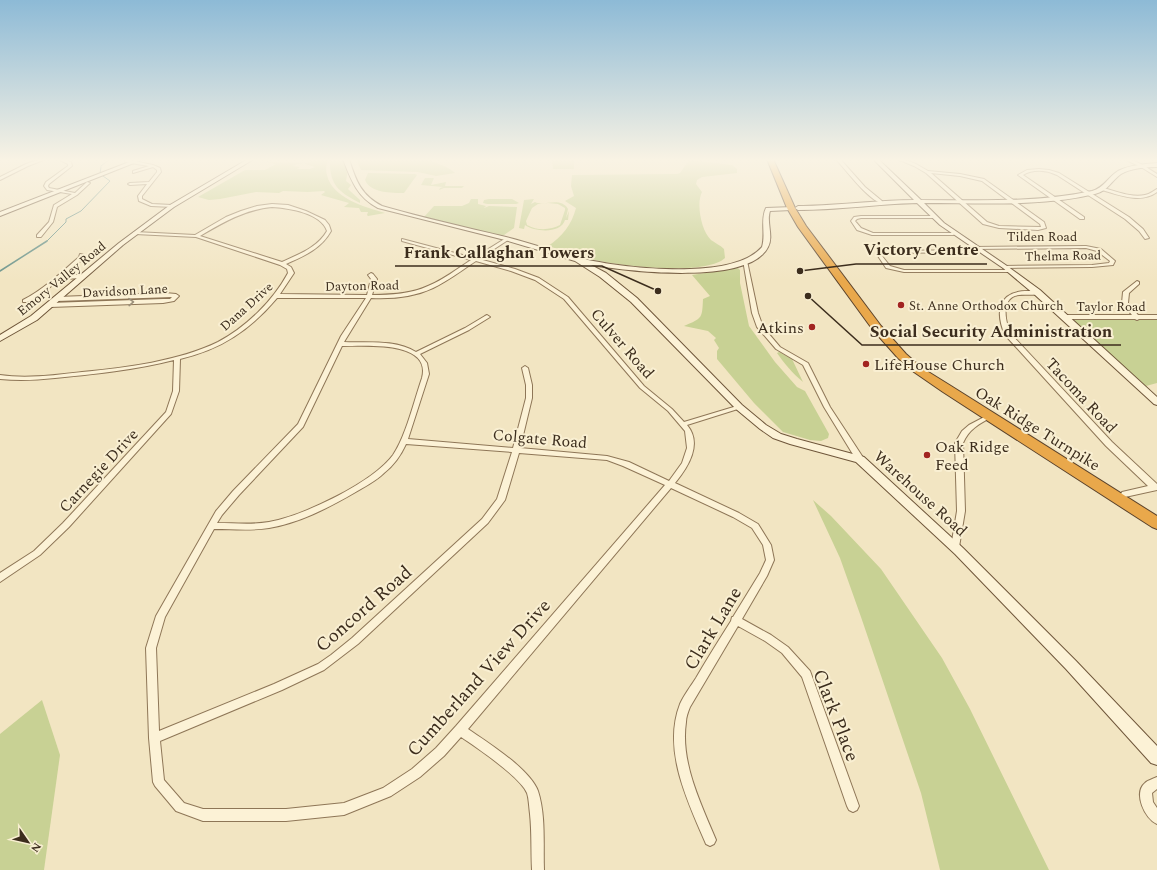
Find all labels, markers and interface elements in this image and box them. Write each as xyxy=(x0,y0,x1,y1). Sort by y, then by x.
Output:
street label: Tilden Road xyxy=(1007,227,1077,247)
callout: Victory Centre xyxy=(856,235,987,264)
street label: Emory Valley Road xyxy=(13,237,110,321)
callout: Frank Callaghan Towers xyxy=(395,237,602,266)
text: Victory Centre xyxy=(863,237,979,263)
text: Frank Callaghan Towers xyxy=(404,240,594,266)
street label: Thelma Road xyxy=(1025,245,1101,267)
street label: Dayton Road xyxy=(325,275,399,297)
street label: Dana Drive xyxy=(216,277,278,336)
street label: Davidson Lane xyxy=(82,279,168,303)
place label: St. Anne Orthodox Church xyxy=(909,296,1064,316)
street label: Taylor Road xyxy=(1076,297,1146,317)
one-way arrow xyxy=(128,298,134,307)
marker: St. Anne Orthodox Church xyxy=(896,300,906,310)
street label: Culver Road xyxy=(585,303,660,384)
place label: Atkins xyxy=(757,316,804,340)
callout: Social Security Administration xyxy=(862,316,1121,345)
text: Social Security Administration xyxy=(870,319,1113,345)
marker: Atkins xyxy=(807,322,817,332)
street label: Tacoma Road xyxy=(1040,352,1123,439)
place label: LifeHouse Church xyxy=(874,353,1005,377)
marker: LifeHouse Church xyxy=(861,359,871,369)
street label: Oak Ridge Turnpike xyxy=(970,380,1105,477)
street label: Carnegie Drive xyxy=(53,423,144,518)
street label: Colgate Road xyxy=(492,423,588,455)
place label: Oak Ridge Feed xyxy=(935,435,1009,477)
street label: Warehouse Road xyxy=(868,445,973,542)
marker: Oak Ridge Feed xyxy=(922,450,932,460)
street label: Concord Road xyxy=(309,559,419,660)
street label: Clark Lane xyxy=(677,581,750,676)
street label: Cumberland View Drive xyxy=(400,592,558,764)
street label: Clark Place xyxy=(805,665,866,766)
north arrow xyxy=(8,822,48,862)
text: N xyxy=(26,839,45,856)

